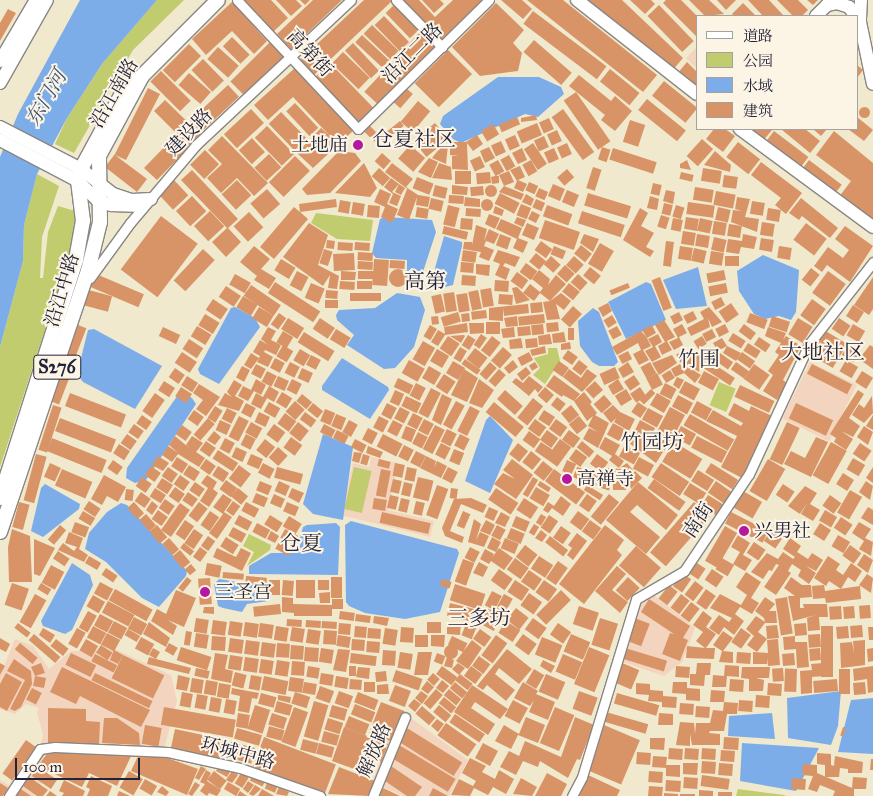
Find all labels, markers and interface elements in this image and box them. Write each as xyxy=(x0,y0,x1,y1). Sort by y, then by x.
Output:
legend xyxy=(696,15,858,130)
street label: 沿江二路 xyxy=(377,18,447,88)
street label: 高第街 xyxy=(282,24,338,82)
text: 道路 xyxy=(743,27,773,45)
text: 公园 xyxy=(743,52,773,70)
street label: 沿江南路 xyxy=(85,54,143,132)
water label: 东门河 xyxy=(21,66,71,130)
text: 水域 xyxy=(743,77,773,95)
text: 建筑 xyxy=(743,102,773,120)
street label: 建设路 xyxy=(161,104,217,160)
district label: 仓夏社区 xyxy=(372,126,456,152)
place label: 土地庙 xyxy=(291,134,348,156)
marker: 土地庙 xyxy=(352,139,364,151)
street label: 沿江中路 xyxy=(40,250,84,330)
district label: 高第 xyxy=(404,268,446,294)
district label: 大地社区 xyxy=(781,339,865,365)
district label: 竹围 xyxy=(678,346,720,372)
road number: S276 xyxy=(32,352,82,382)
district label: 竹园坊 xyxy=(621,429,683,455)
place label: 高禅寺 xyxy=(577,468,634,490)
marker: 高禅寺 xyxy=(561,473,573,485)
street label: 南街 xyxy=(678,498,718,542)
place label: 兴男社 xyxy=(754,520,811,542)
marker: 兴男社 xyxy=(738,525,750,537)
district label: 仓夏 xyxy=(280,530,322,556)
place label: 三圣宫 xyxy=(215,581,272,603)
marker: 三圣宫 xyxy=(199,586,211,598)
district label: 三多坊 xyxy=(448,605,510,631)
street label: 解放路 xyxy=(352,719,396,781)
street label: 环城中路 xyxy=(198,732,278,774)
scale bar xyxy=(18,748,142,780)
text: 100 m xyxy=(23,758,62,776)

